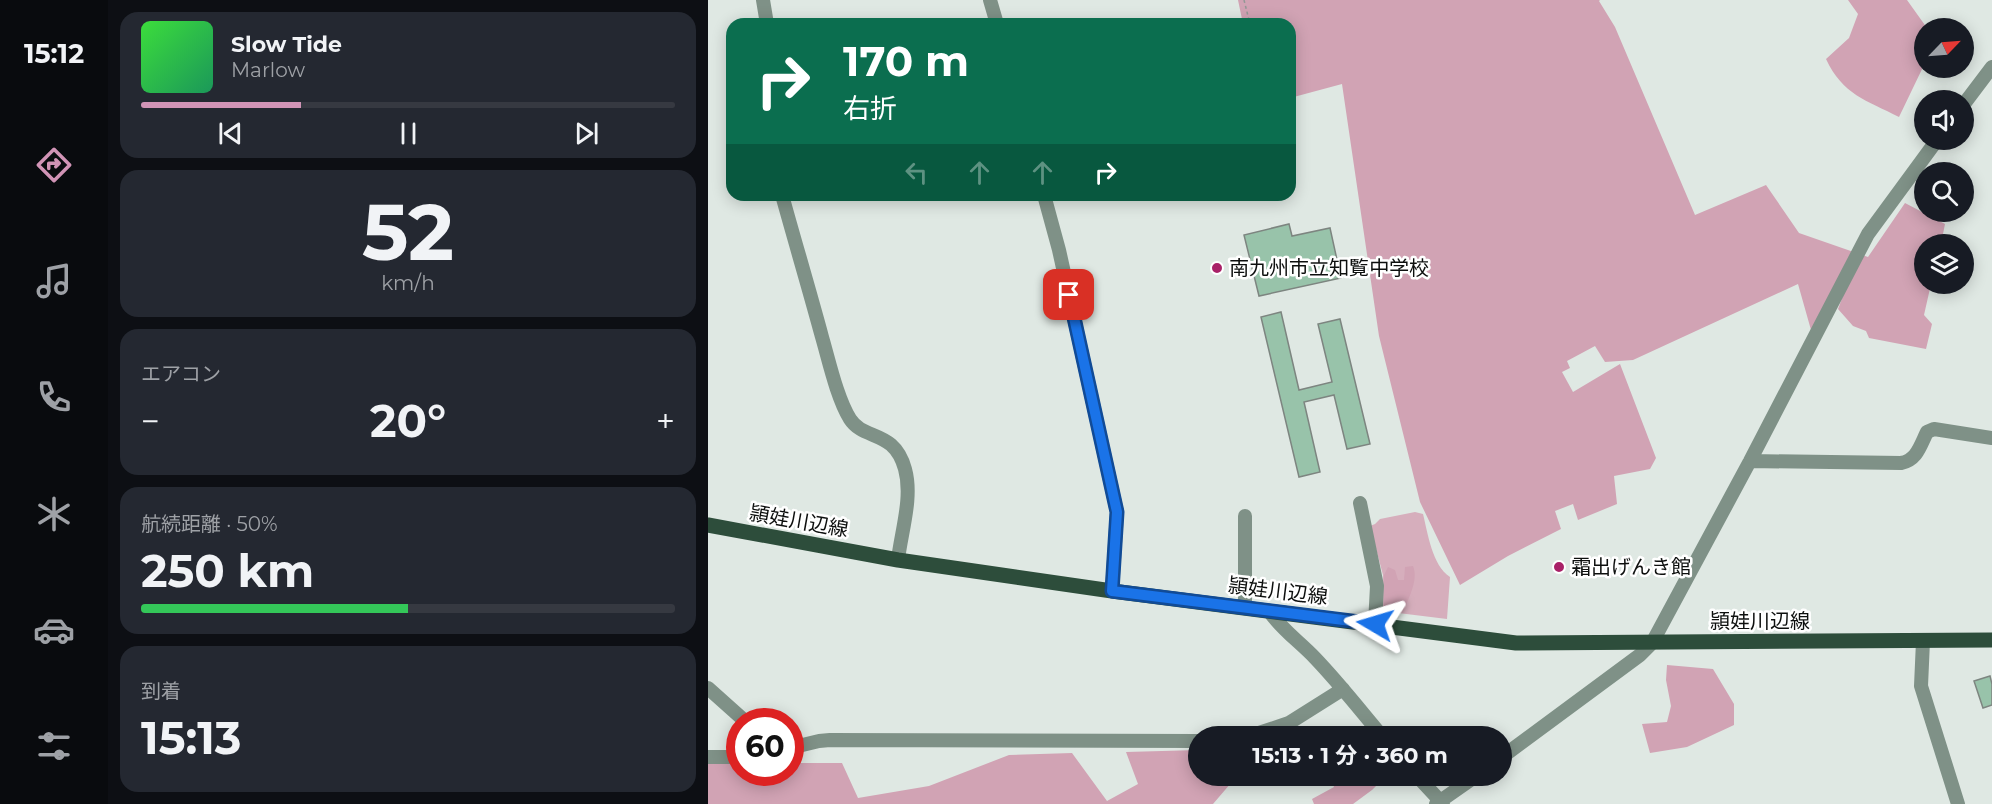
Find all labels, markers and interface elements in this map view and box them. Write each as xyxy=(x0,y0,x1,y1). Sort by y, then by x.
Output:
north arrow xyxy=(1914,18,1974,78)
map controls xyxy=(1914,18,1974,294)
text: Slow Tide xyxy=(231,31,342,58)
text: 170 m xyxy=(843,35,969,87)
text: 15:12 xyxy=(24,37,84,70)
icon: right xyxy=(744,42,822,120)
text: Marlow xyxy=(231,58,305,82)
button: sound xyxy=(1914,90,1974,150)
text: 右折 xyxy=(843,92,897,125)
icon: previous xyxy=(214,117,247,150)
icon: pause xyxy=(392,117,425,150)
icon: next xyxy=(570,117,603,150)
icon: directions xyxy=(33,144,75,186)
icon: left xyxy=(900,156,933,189)
icon: ahead xyxy=(963,156,996,189)
icon: ahead xyxy=(1026,156,1059,189)
icon: right xyxy=(1089,156,1122,189)
button: search xyxy=(1914,162,1974,222)
text: 52 xyxy=(362,184,454,280)
button: layers xyxy=(1914,234,1974,294)
place label: 南九州市立知覧中学校 xyxy=(1229,256,1429,280)
icon: music xyxy=(33,260,75,302)
marker: 南九州市立知覧中学校 xyxy=(1210,261,1224,275)
pin xyxy=(1043,269,1094,320)
text: km/h xyxy=(381,271,435,295)
icon: arrive xyxy=(1052,278,1085,311)
text: エアコン xyxy=(141,362,221,386)
icon: phone xyxy=(33,376,75,418)
text: 20° xyxy=(370,393,446,448)
text: − xyxy=(141,401,160,441)
text: + xyxy=(656,401,675,441)
icon: climate xyxy=(33,493,75,535)
street label: 頴娃川辺線 xyxy=(748,500,850,542)
text: 航続距離 · 50% xyxy=(141,512,278,536)
text: 250 km xyxy=(141,543,314,598)
place label: 霜出げんき館 xyxy=(1571,555,1691,579)
marker: 霜出げんき館 xyxy=(1552,560,1566,574)
street label: 頴娃川辺線 xyxy=(1227,573,1329,609)
position arrow xyxy=(1343,592,1407,656)
icon: car xyxy=(33,609,75,651)
street label: 頴娃川辺線 xyxy=(1710,609,1810,633)
text: 到着 xyxy=(141,679,181,703)
speed limit sign: 60 xyxy=(726,708,804,786)
text: 15:13 xyxy=(141,710,242,765)
icon: filters xyxy=(33,725,75,767)
text: 15:13 · 1 分 · 360 m xyxy=(1252,742,1448,769)

